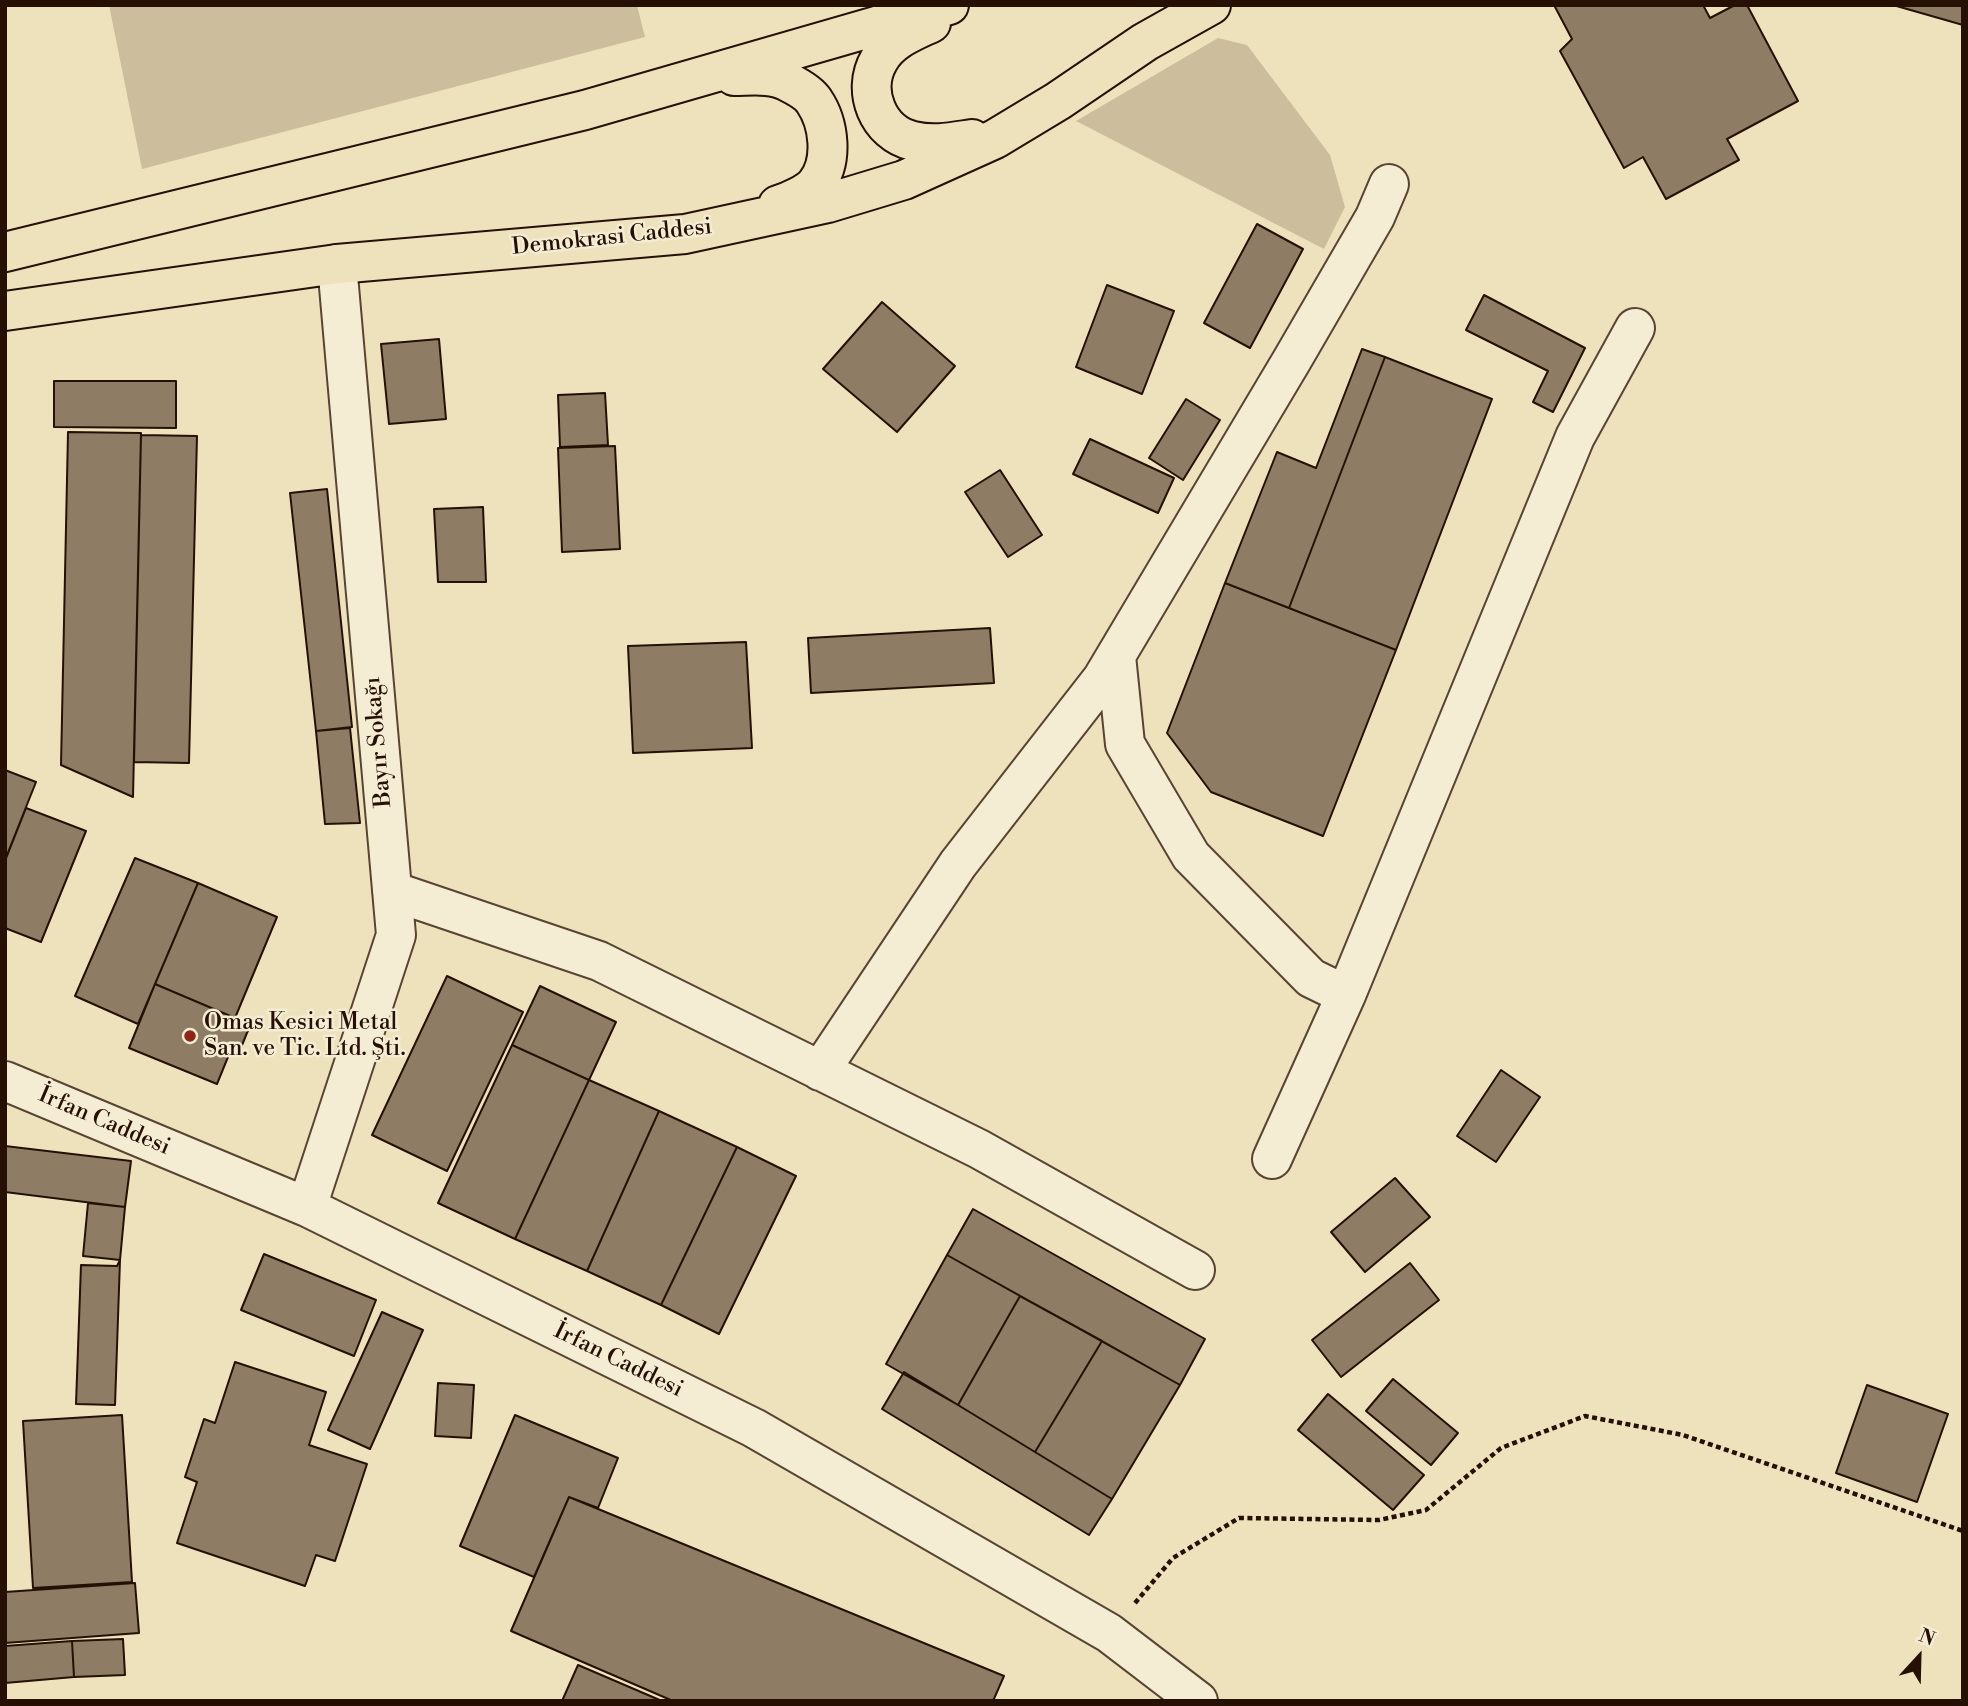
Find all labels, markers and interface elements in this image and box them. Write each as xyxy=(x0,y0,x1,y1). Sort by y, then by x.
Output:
street label: Demokrasi Caddesi xyxy=(510,214,714,262)
street label: Bayır Sokağı xyxy=(360,676,398,808)
place label: Omas Kesici Metal San. ve Tic. Ltd. Şti. xyxy=(204,1009,406,1063)
marker: Omas Kesici Metal San. ve Tic. Ltd. Şti. xyxy=(182,1028,198,1044)
street label: İrfan Caddesi xyxy=(34,1082,174,1162)
street label: İrfan Caddesi xyxy=(549,1318,687,1404)
north arrow xyxy=(1884,1622,1954,1692)
text: N xyxy=(1915,1624,1938,1651)

